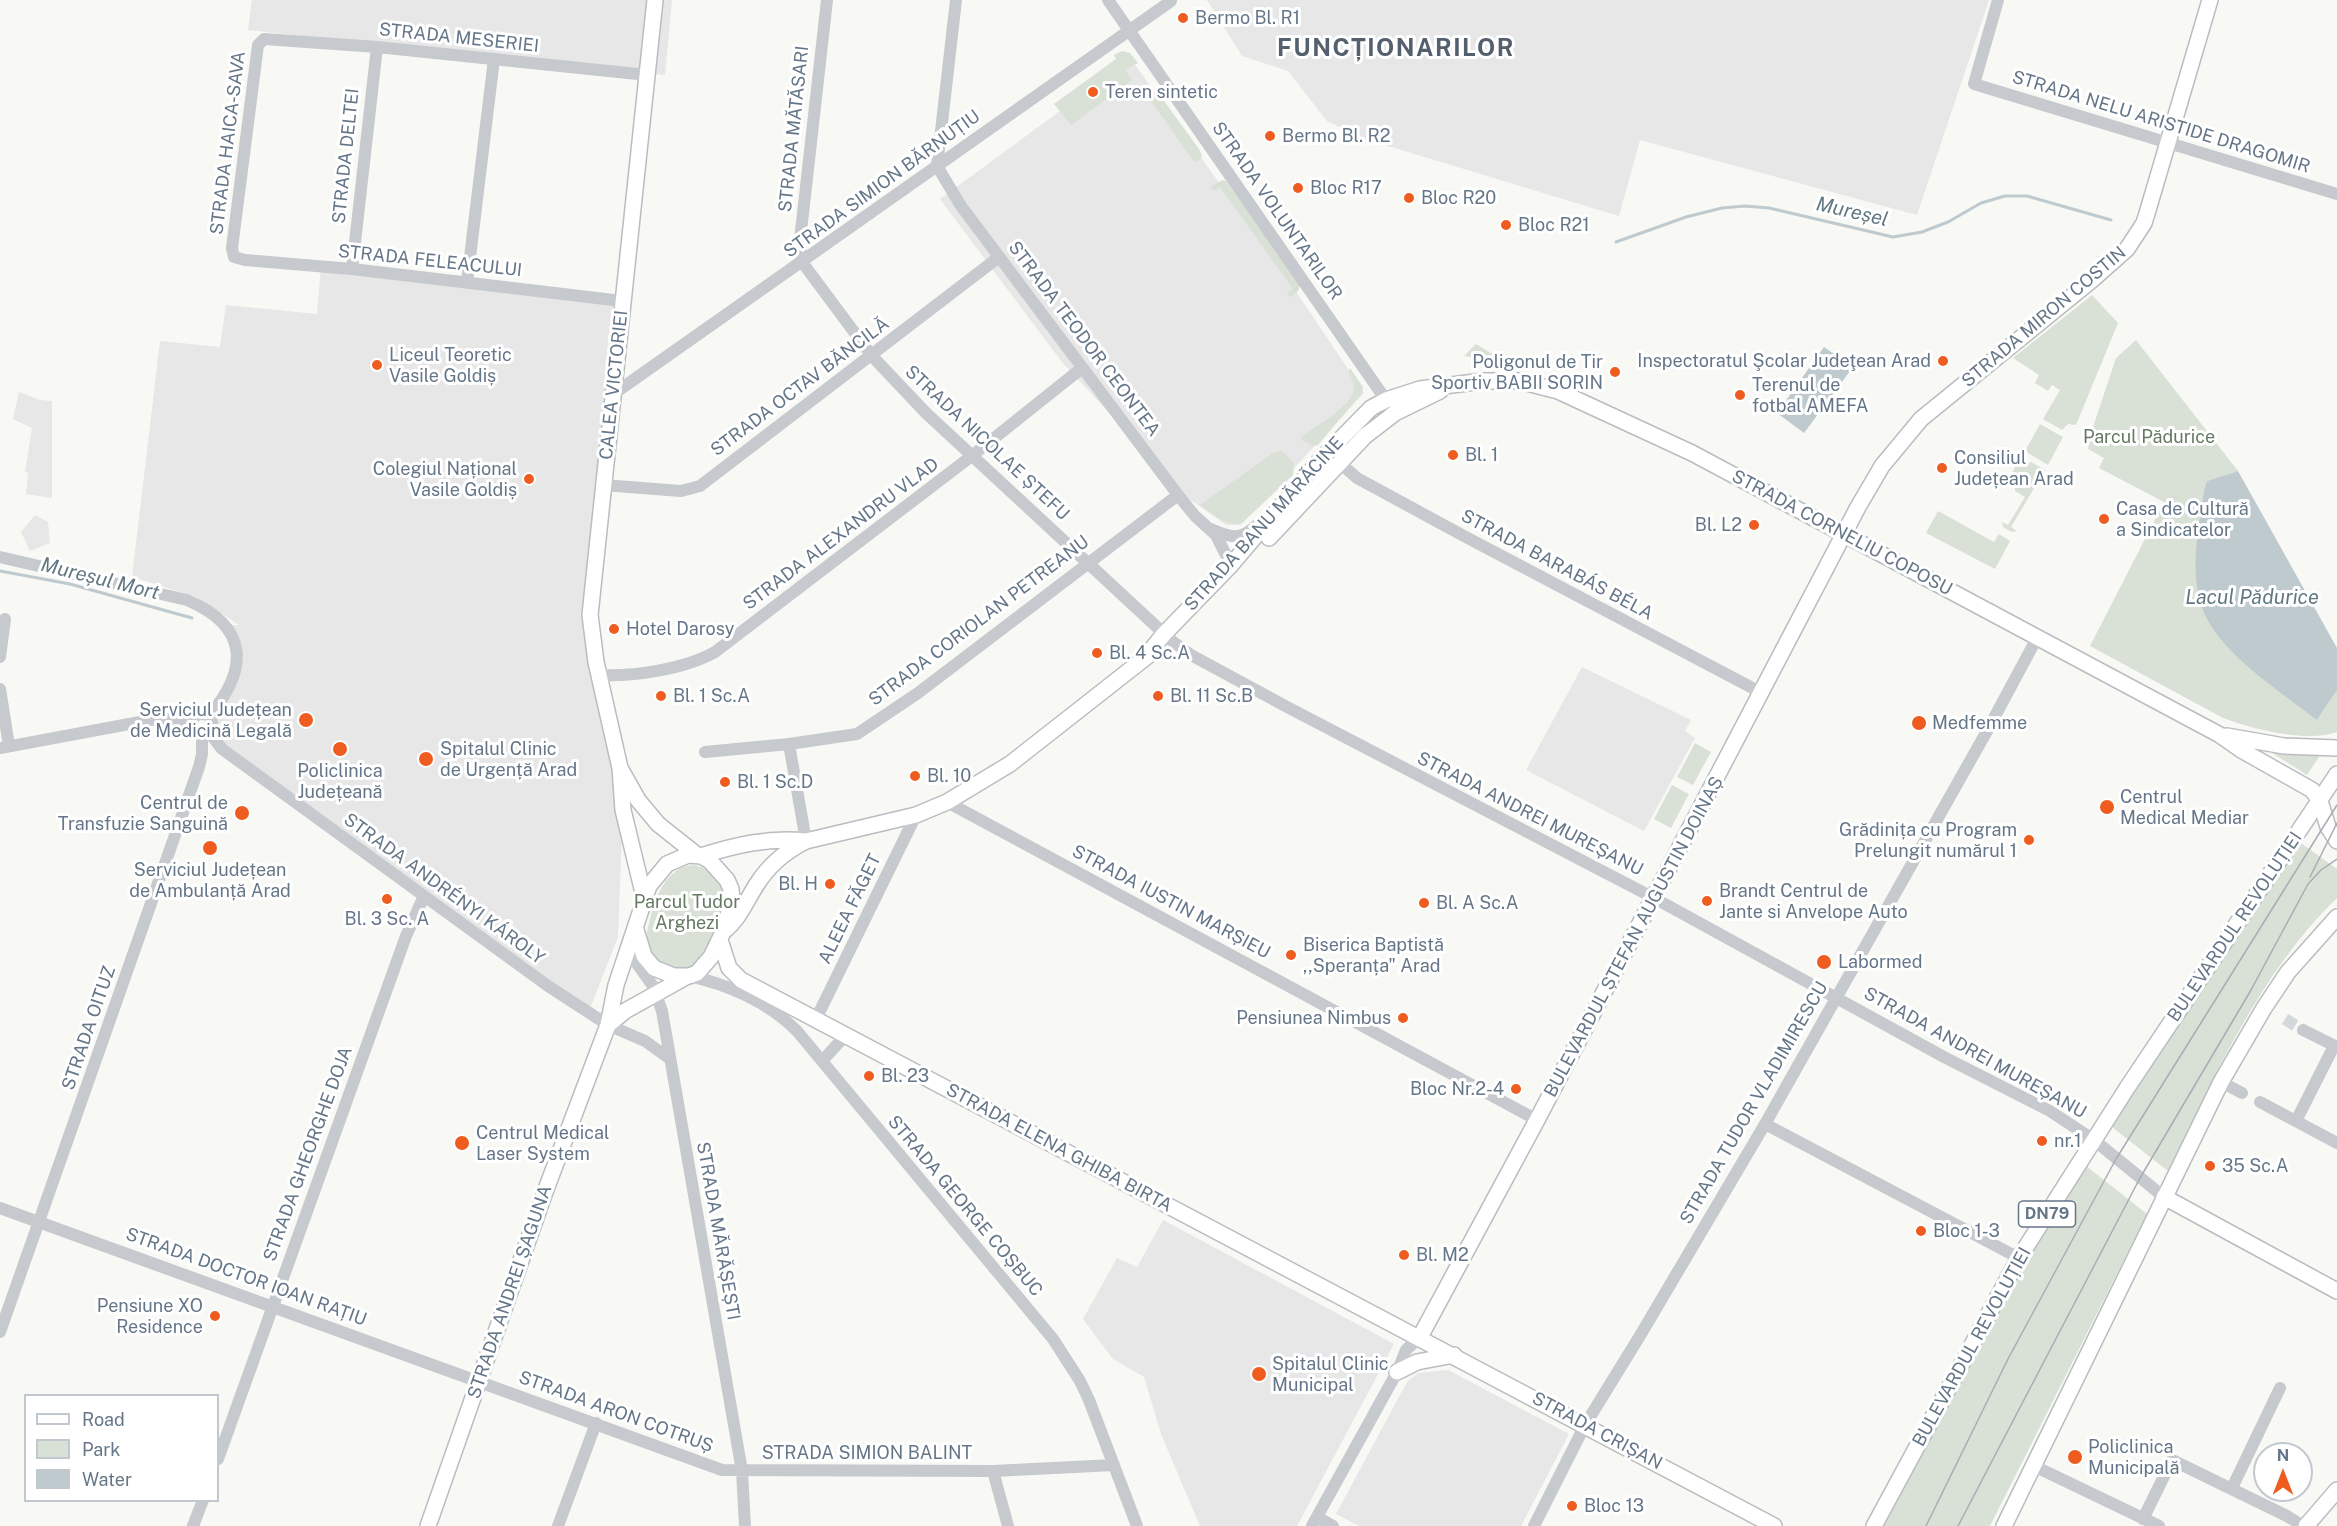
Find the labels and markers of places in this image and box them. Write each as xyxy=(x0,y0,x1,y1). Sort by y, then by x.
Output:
place label: Bermo Bl. R1 xyxy=(1195,7,1300,29)
marker: Bermo Bl. R1 xyxy=(1176,11,1190,25)
place label: Teren sintetic xyxy=(1105,81,1218,103)
marker: Teren sintetic xyxy=(1086,85,1100,99)
place label: Bermo Bl. R2 xyxy=(1282,125,1390,147)
marker: Bermo Bl. R2 xyxy=(1263,129,1277,143)
place label: Bloc R17 xyxy=(1310,177,1382,199)
marker: Bloc R17 xyxy=(1291,181,1305,195)
place label: Bloc R20 xyxy=(1421,187,1496,209)
marker: Bloc R20 xyxy=(1402,191,1416,205)
place label: Bloc R21 xyxy=(1518,214,1590,236)
marker: Bloc R21 xyxy=(1499,218,1513,232)
place label: Liceul Teoretic Vasile Goldiș xyxy=(389,344,512,386)
place label: Inspectoratul Şcolar Judeţean Arad xyxy=(1637,350,1931,372)
place label: Poligonul de Tir Sportiv BABII SORIN xyxy=(1431,351,1603,394)
marker: Inspectoratul Şcolar Judeţean Arad xyxy=(1936,354,1950,368)
marker: Liceul Teoretic Vasile Goldiș xyxy=(370,358,384,372)
marker: Poligonul de Tir Sportiv BABII SORIN xyxy=(1608,365,1622,379)
place label: Terenul de fotbal AMEFA xyxy=(1752,374,1868,416)
marker: Terenul de fotbal AMEFA xyxy=(1733,388,1747,402)
place label: Bl. 1 xyxy=(1465,444,1498,466)
place label: Consiliul Județean Arad xyxy=(1954,447,2074,490)
marker: Bl. 1 xyxy=(1446,448,1460,462)
place label: Colegiul Național Vasile Goldiș xyxy=(373,458,517,500)
marker: Consiliul Județean Arad xyxy=(1935,461,1949,475)
marker: Colegiul Național Vasile Goldiș xyxy=(522,472,536,486)
place label: Casa de Cultură a Sindicatelor xyxy=(2116,498,2249,540)
marker: Casa de Cultură a Sindicatelor xyxy=(2097,512,2111,526)
place label: Bl. L2 xyxy=(1695,514,1742,536)
marker: Bl. L2 xyxy=(1747,518,1761,532)
place label: Hotel Darosy xyxy=(626,618,734,640)
marker: Hotel Darosy xyxy=(607,622,621,636)
place label: Bl. 4 Sc.A xyxy=(1109,642,1190,664)
marker: Bl. 4 Sc.A xyxy=(1090,646,1104,660)
place label: Bl. 1 Sc.A xyxy=(673,685,750,707)
place label: Bl. 11 Sc.B xyxy=(1170,685,1253,707)
marker: Bl. 1 Sc.A xyxy=(654,689,668,703)
marker: Bl. 11 Sc.B xyxy=(1151,689,1165,703)
place label: Serviciul Județean de Medicină Legală xyxy=(130,699,292,742)
marker: Serviciul Județean de Medicină Legală xyxy=(297,711,315,729)
place label: Medfemme xyxy=(1932,712,2027,734)
marker: Medfemme xyxy=(1910,714,1928,732)
place label: Spitalul Clinic de Urgență Arad xyxy=(440,738,577,780)
marker: Policlinica Județeană xyxy=(331,740,349,758)
marker: Spitalul Clinic de Urgență Arad xyxy=(417,750,435,768)
place label: Policlinica Județeană xyxy=(297,760,383,802)
place label: Bl. 10 xyxy=(927,765,971,787)
marker: Bl. 10 xyxy=(908,769,922,783)
place label: Bl. 1 Sc.D xyxy=(737,771,813,793)
marker: Bl. 1 Sc.D xyxy=(718,775,732,789)
place label: Centrul Medical Mediar xyxy=(2120,786,2249,828)
place label: Centrul de Transfuzie Sanguină xyxy=(58,792,228,834)
marker: Centrul Medical Mediar xyxy=(2098,798,2116,816)
marker: Centrul de Transfuzie Sanguină xyxy=(233,804,251,822)
place label: Grădinița cu Program Prelungit numărul 1 xyxy=(1839,819,2017,862)
marker: Grădinița cu Program Prelungit numărul 1 xyxy=(2022,833,2036,847)
marker: Serviciul Județean de Ambulanță Arad xyxy=(201,839,219,857)
place label: Serviciul Județean de Ambulanță Arad xyxy=(129,859,291,902)
place label: Bl. H xyxy=(778,873,818,895)
marker: Bl. H xyxy=(823,877,837,891)
place label: Brandt Centrul de Jante si Anvelope Auto xyxy=(1719,880,1908,922)
marker: Bl. 3 Sc. A xyxy=(380,892,394,906)
place label: Bl. A Sc.A xyxy=(1436,892,1518,914)
marker: Brandt Centrul de Jante si Anvelope Auto xyxy=(1700,894,1714,908)
marker: Bl. A Sc.A xyxy=(1417,896,1431,910)
place label: Bl. 3 Sc. A xyxy=(345,908,429,930)
place label: Biserica Baptistă ,,Speranța" Arad xyxy=(1303,934,1444,976)
marker: Biserica Baptistă ,,Speranța" Arad xyxy=(1284,948,1298,962)
place label: Labormed xyxy=(1838,951,1923,973)
marker: Labormed xyxy=(1815,953,1833,971)
place label: Pensiunea Nimbus xyxy=(1236,1007,1391,1029)
marker: Pensiunea Nimbus xyxy=(1396,1011,1410,1025)
place label: Bl. 23 xyxy=(881,1065,929,1087)
marker: Bl. 23 xyxy=(862,1069,876,1083)
place label: Bloc Nr.2-4 xyxy=(1410,1078,1504,1100)
marker: Bloc Nr.2-4 xyxy=(1509,1082,1523,1096)
place label: Centrul Medical Laser System xyxy=(476,1122,609,1164)
place label: nr.1 xyxy=(2054,1130,2081,1152)
marker: Centrul Medical Laser System xyxy=(453,1134,471,1152)
marker: nr.1 xyxy=(2035,1134,2049,1148)
place label: 35 Sc.A xyxy=(2222,1155,2289,1177)
marker: 35 Sc.A xyxy=(2203,1159,2217,1173)
place label: Bloc 1-3 xyxy=(1933,1220,2000,1242)
marker: Bloc 1-3 xyxy=(1914,1224,1928,1238)
place label: Bl. M2 xyxy=(1416,1244,1469,1266)
marker: Bl. M2 xyxy=(1397,1248,1411,1262)
place label: Pensiune XO Residence xyxy=(97,1295,203,1338)
marker: Pensiune XO Residence xyxy=(208,1309,222,1323)
place label: Spitalul Clinic Municipal xyxy=(1272,1353,1389,1396)
marker: Spitalul Clinic Municipal xyxy=(1250,1365,1268,1383)
place label: Policlinica Municipală xyxy=(2088,1436,2179,1478)
marker: Policlinica Municipală xyxy=(2066,1448,2084,1466)
place label: Bloc 13 xyxy=(1584,1495,1644,1517)
marker: Bloc 13 xyxy=(1565,1499,1579,1513)

